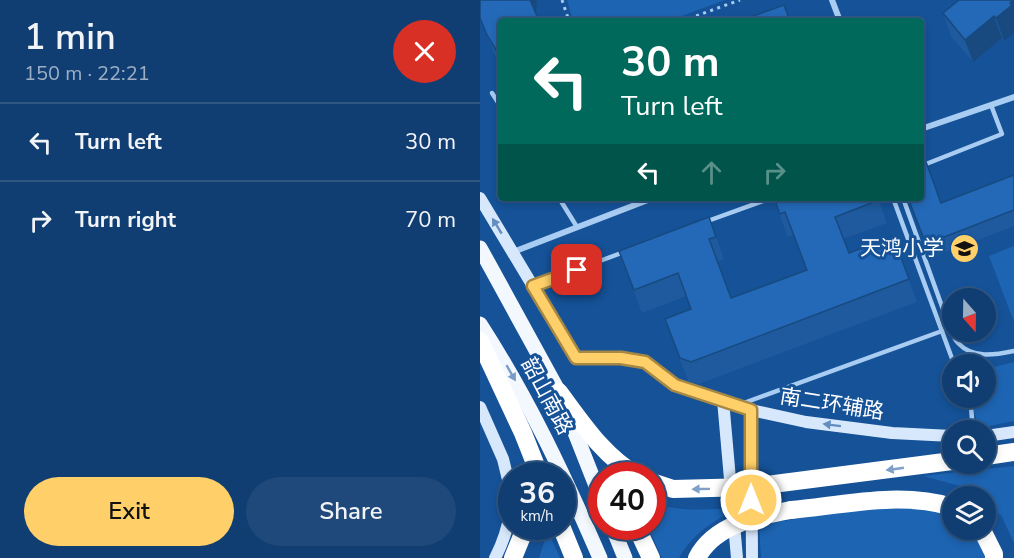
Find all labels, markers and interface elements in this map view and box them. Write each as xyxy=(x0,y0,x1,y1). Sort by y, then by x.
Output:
text: 1 min xyxy=(24,13,116,62)
button: close xyxy=(393,20,456,83)
text: 30 m xyxy=(621,34,720,91)
icon: left xyxy=(522,42,600,120)
text: 150 m · 22:21 xyxy=(24,60,150,87)
text: Turn left xyxy=(621,88,722,125)
icon: left xyxy=(24,126,57,159)
text: Turn left xyxy=(75,127,162,157)
text: 30 m xyxy=(405,127,456,157)
icon: left xyxy=(632,156,665,189)
icon: ahead xyxy=(695,156,728,189)
icon: right xyxy=(758,156,791,189)
icon: right xyxy=(24,204,57,237)
text: Turn right xyxy=(75,205,176,235)
text: 70 m xyxy=(405,205,456,235)
one-way arrow xyxy=(492,218,503,234)
school or university icon: 天鸿小学 xyxy=(949,232,981,264)
place label: 天鸿小学 xyxy=(860,234,944,262)
pin xyxy=(551,244,602,295)
icon: arrive xyxy=(560,253,593,286)
north arrow xyxy=(942,288,996,342)
map controls xyxy=(942,288,996,540)
street label: 韶山南路 xyxy=(515,352,579,440)
button: sound xyxy=(942,354,996,408)
one-way arrow xyxy=(506,365,516,382)
street label: 南二环辅路 xyxy=(778,382,886,426)
button: search xyxy=(942,420,996,474)
one-way arrow xyxy=(822,421,841,430)
speed limit sign: 40 xyxy=(588,462,666,540)
one-way arrow xyxy=(885,465,904,474)
position arrow xyxy=(719,468,783,532)
text: 36 xyxy=(519,473,555,514)
button: Exit xyxy=(24,477,234,546)
button: Share xyxy=(246,477,456,546)
one-way arrow xyxy=(691,484,710,494)
button: layers xyxy=(942,486,996,540)
text: km/h xyxy=(520,506,554,526)

